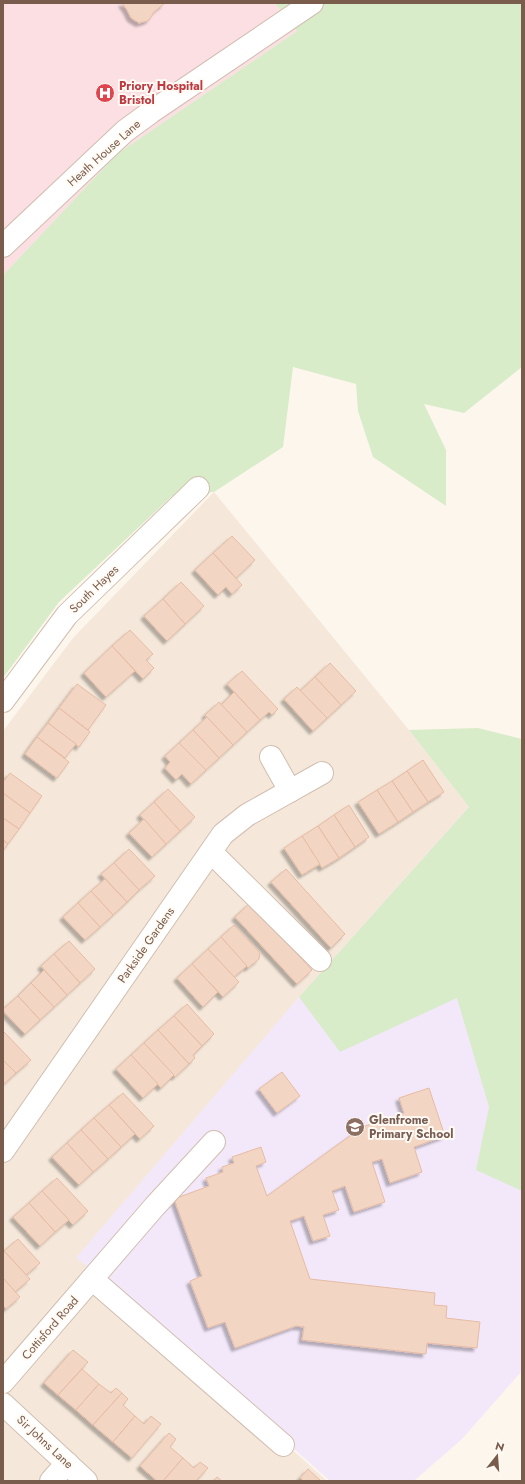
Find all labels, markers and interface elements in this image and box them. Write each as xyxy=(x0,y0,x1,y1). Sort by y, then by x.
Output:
place label: Priory Hospital Bristol xyxy=(119,77,203,109)
hospital icon: Priory Hospital Bristol xyxy=(94,82,116,104)
street label: Heath House Lane xyxy=(63,115,145,191)
street label: South Hayes xyxy=(65,561,123,617)
street label: Parkside Gardens xyxy=(113,903,179,987)
place label: Glenfrome Primary School xyxy=(369,1111,454,1143)
school or university icon: Glenfrome Primary School xyxy=(344,1116,366,1138)
street label: Cottisford Road xyxy=(17,1292,83,1364)
street label: Sir Johns Lane xyxy=(13,1411,77,1473)
north arrow xyxy=(477,1436,517,1476)
text: N xyxy=(493,1438,506,1455)

